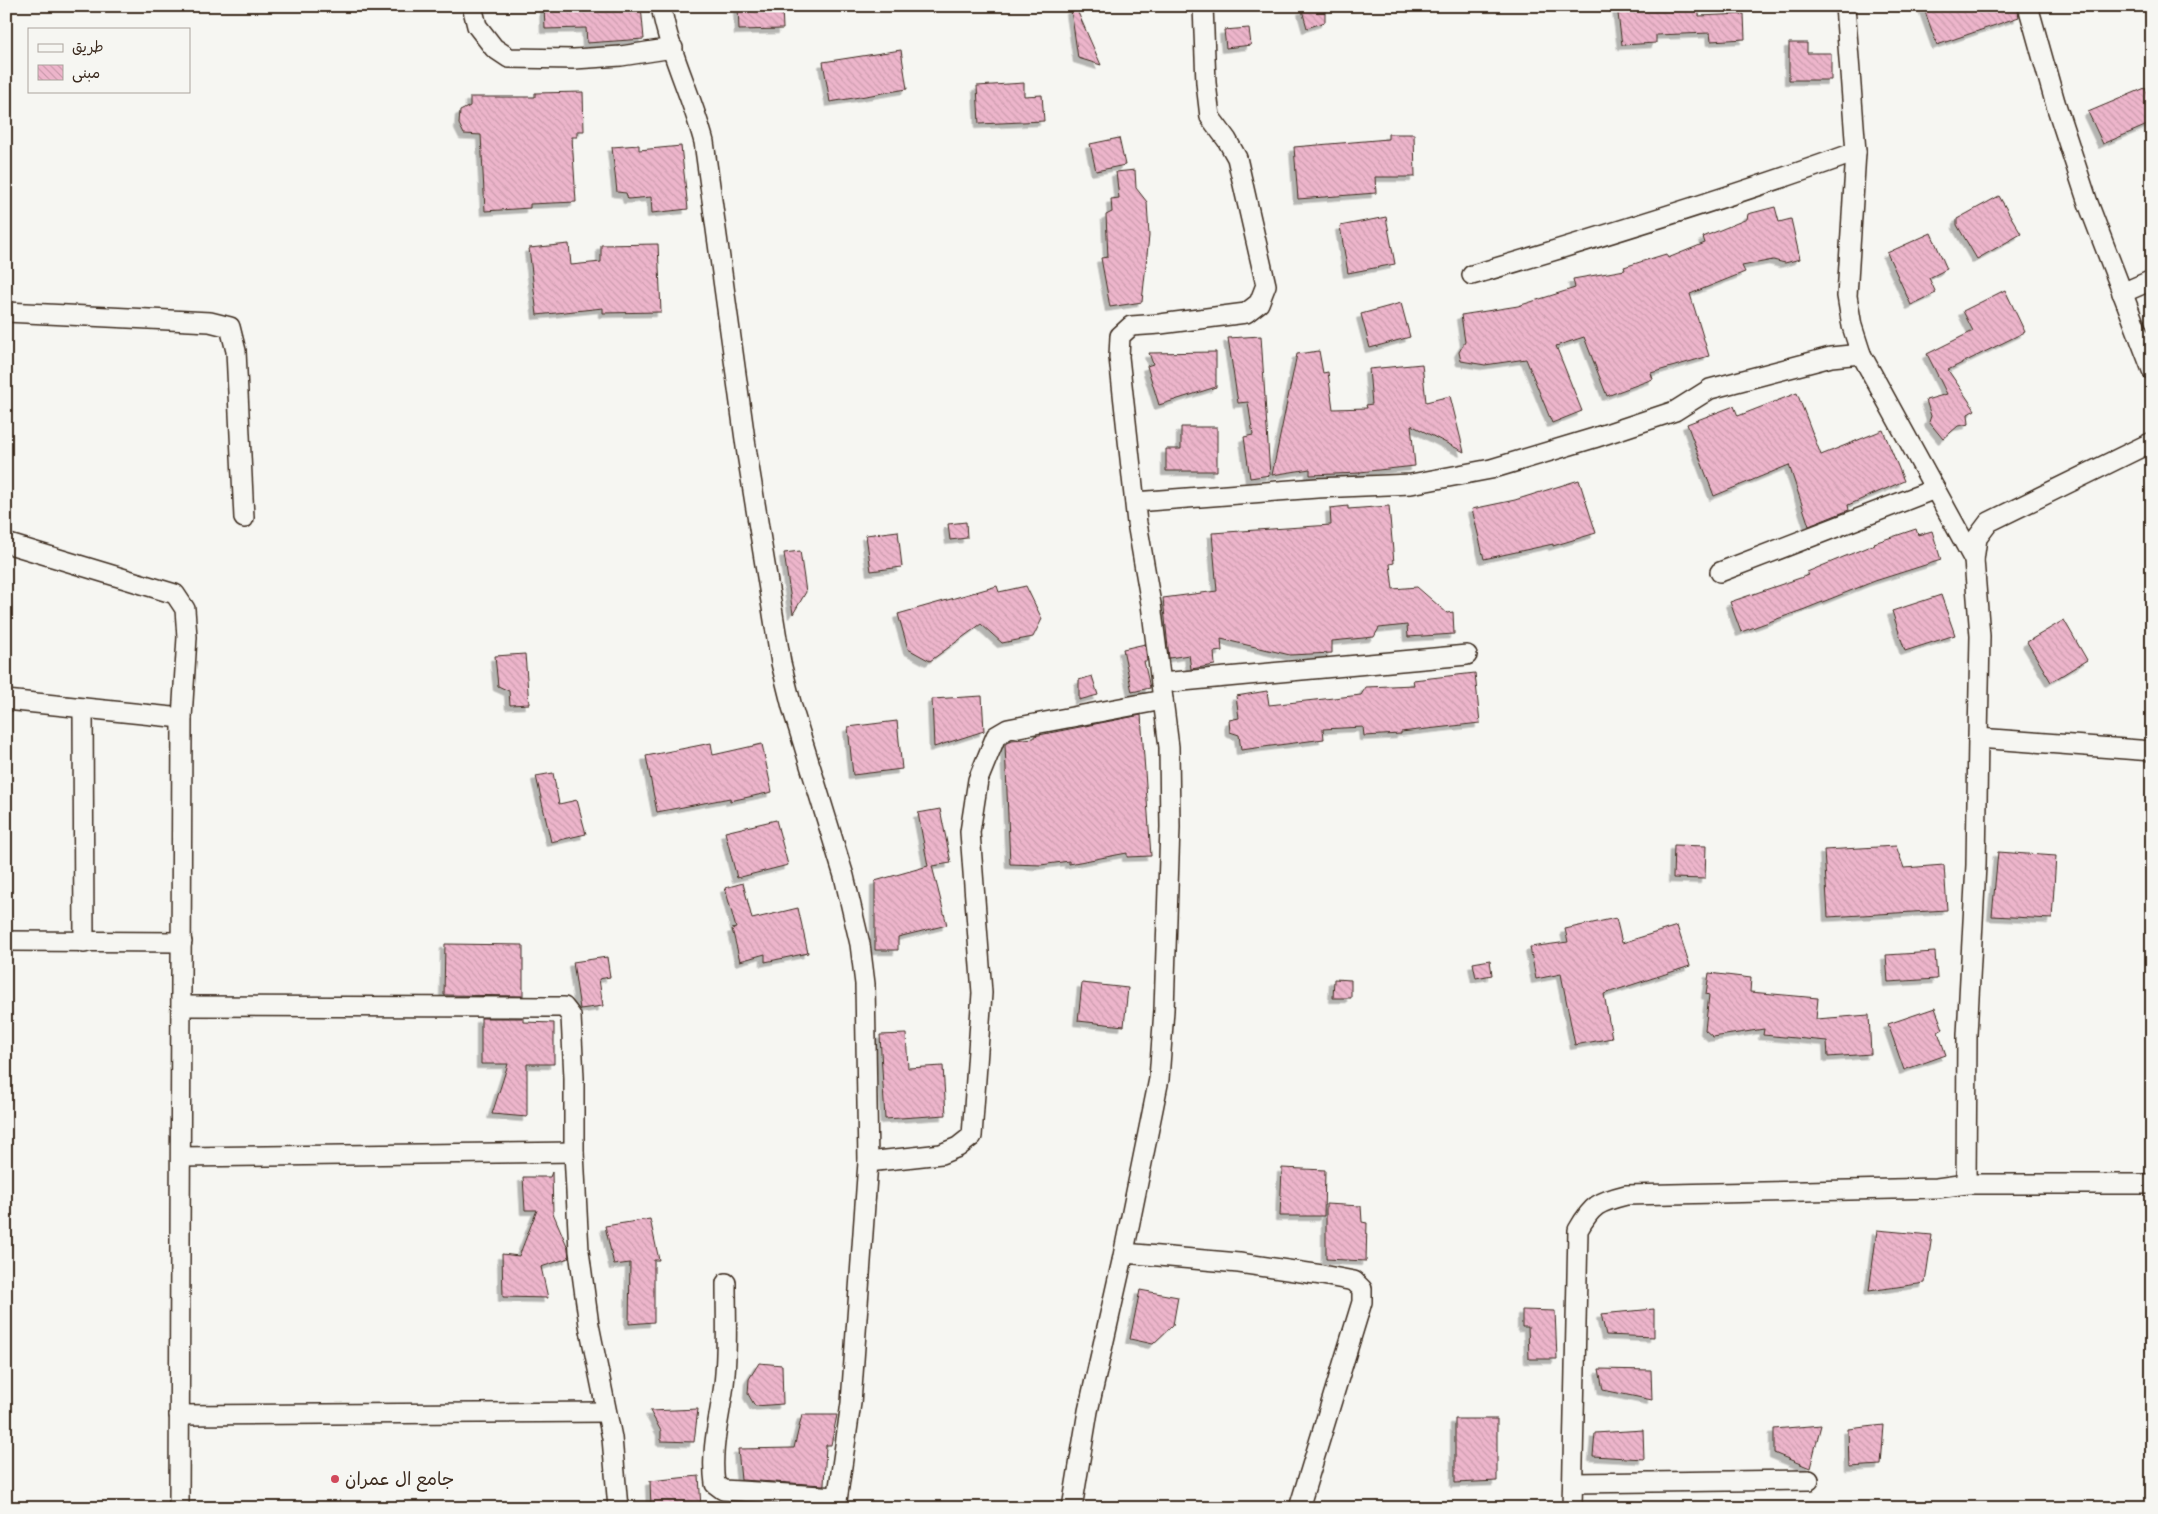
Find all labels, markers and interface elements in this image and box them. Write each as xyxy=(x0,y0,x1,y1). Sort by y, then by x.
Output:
legend xyxy=(28,28,190,92)
text: طريق xyxy=(72,37,104,59)
text: مبنى xyxy=(72,63,100,85)
place label: جامع ال عمران xyxy=(345,1468,454,1494)
marker: جامع ال عمران xyxy=(329,1473,341,1485)

